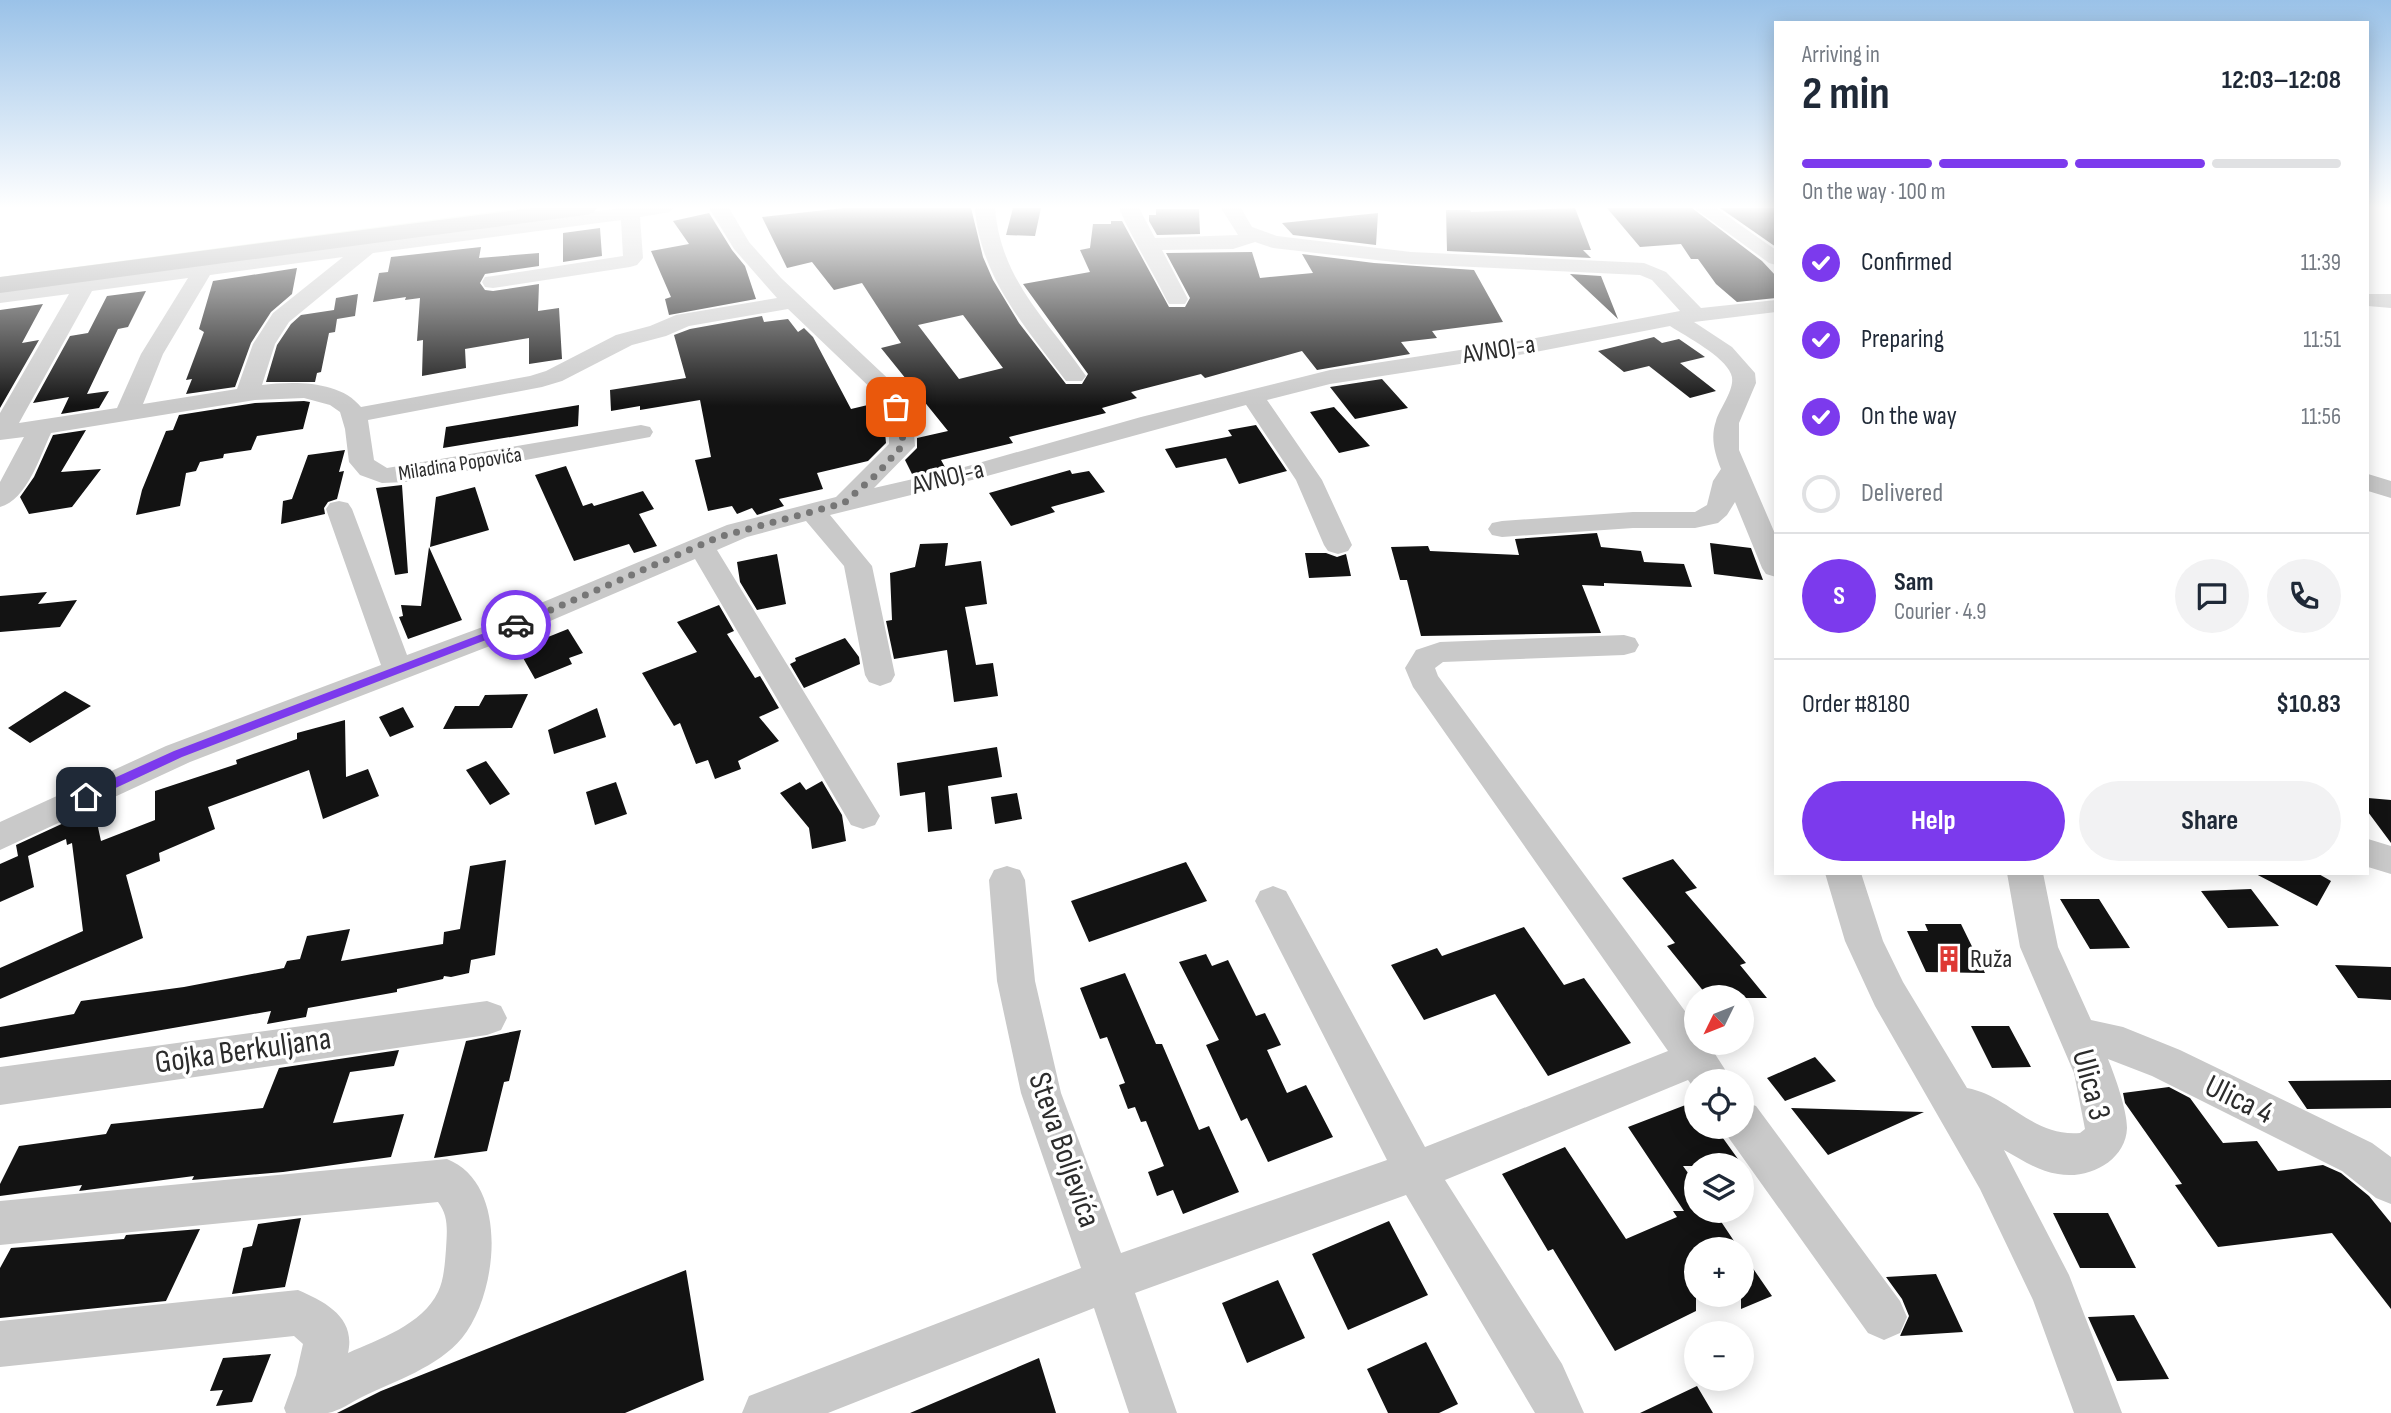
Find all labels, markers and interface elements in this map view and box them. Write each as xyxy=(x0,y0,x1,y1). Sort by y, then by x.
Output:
text: Arriving in xyxy=(1802,41,1880,69)
text: 12:03–12:08 xyxy=(2222,65,2341,96)
text: 2 min xyxy=(1802,67,1890,122)
text: On the way · 100 m xyxy=(1802,178,1946,206)
icon: check xyxy=(1802,244,1840,282)
text: Confirmed xyxy=(1861,247,1952,278)
text: 11:39 xyxy=(2301,249,2341,277)
icon: check xyxy=(1802,321,1840,359)
text: Preparing xyxy=(1861,324,1944,355)
text: 11:51 xyxy=(2303,326,2341,354)
street label: AVNOJ-a xyxy=(1460,329,1537,371)
pin xyxy=(866,377,926,437)
icon: bag xyxy=(877,388,915,426)
icon: check xyxy=(1802,398,1840,436)
text: On the way xyxy=(1861,401,1957,432)
text: 11:56 xyxy=(2301,403,2341,431)
street label: Miladina Popovića xyxy=(397,442,523,486)
street label: AVNOJ-a xyxy=(908,454,987,502)
text: Delivered xyxy=(1861,478,1943,509)
button: chat xyxy=(2175,559,2249,633)
button: phone xyxy=(2267,559,2341,633)
text: Sam xyxy=(1894,567,1934,598)
text: S xyxy=(1833,581,1845,612)
courier xyxy=(481,590,551,660)
text: Courier · 4.9 xyxy=(1894,598,1986,626)
icon: car xyxy=(497,606,535,644)
text: Order #8180 xyxy=(1802,689,1910,720)
text: $10.83 xyxy=(2276,689,2341,720)
pin xyxy=(56,767,116,827)
icon: home xyxy=(67,778,105,816)
button: Help xyxy=(1802,781,2065,861)
button: Share xyxy=(2079,781,2341,861)
building icon: Ruža xyxy=(1934,944,1964,974)
place label: Ruža xyxy=(1970,944,2012,975)
north arrow xyxy=(1684,985,1754,1055)
map controls xyxy=(1684,985,1754,1391)
street label: Gojka Berkuljana xyxy=(153,1019,333,1083)
street label: Ulica 3 xyxy=(2063,1045,2119,1125)
street label: Ulica 4 xyxy=(2198,1067,2280,1133)
street label: Steva Boljevića xyxy=(1019,1068,1109,1232)
button: locate xyxy=(1684,1069,1754,1139)
button: layers xyxy=(1684,1153,1754,1223)
button: + xyxy=(1684,1237,1754,1307)
button: − xyxy=(1684,1321,1754,1391)

